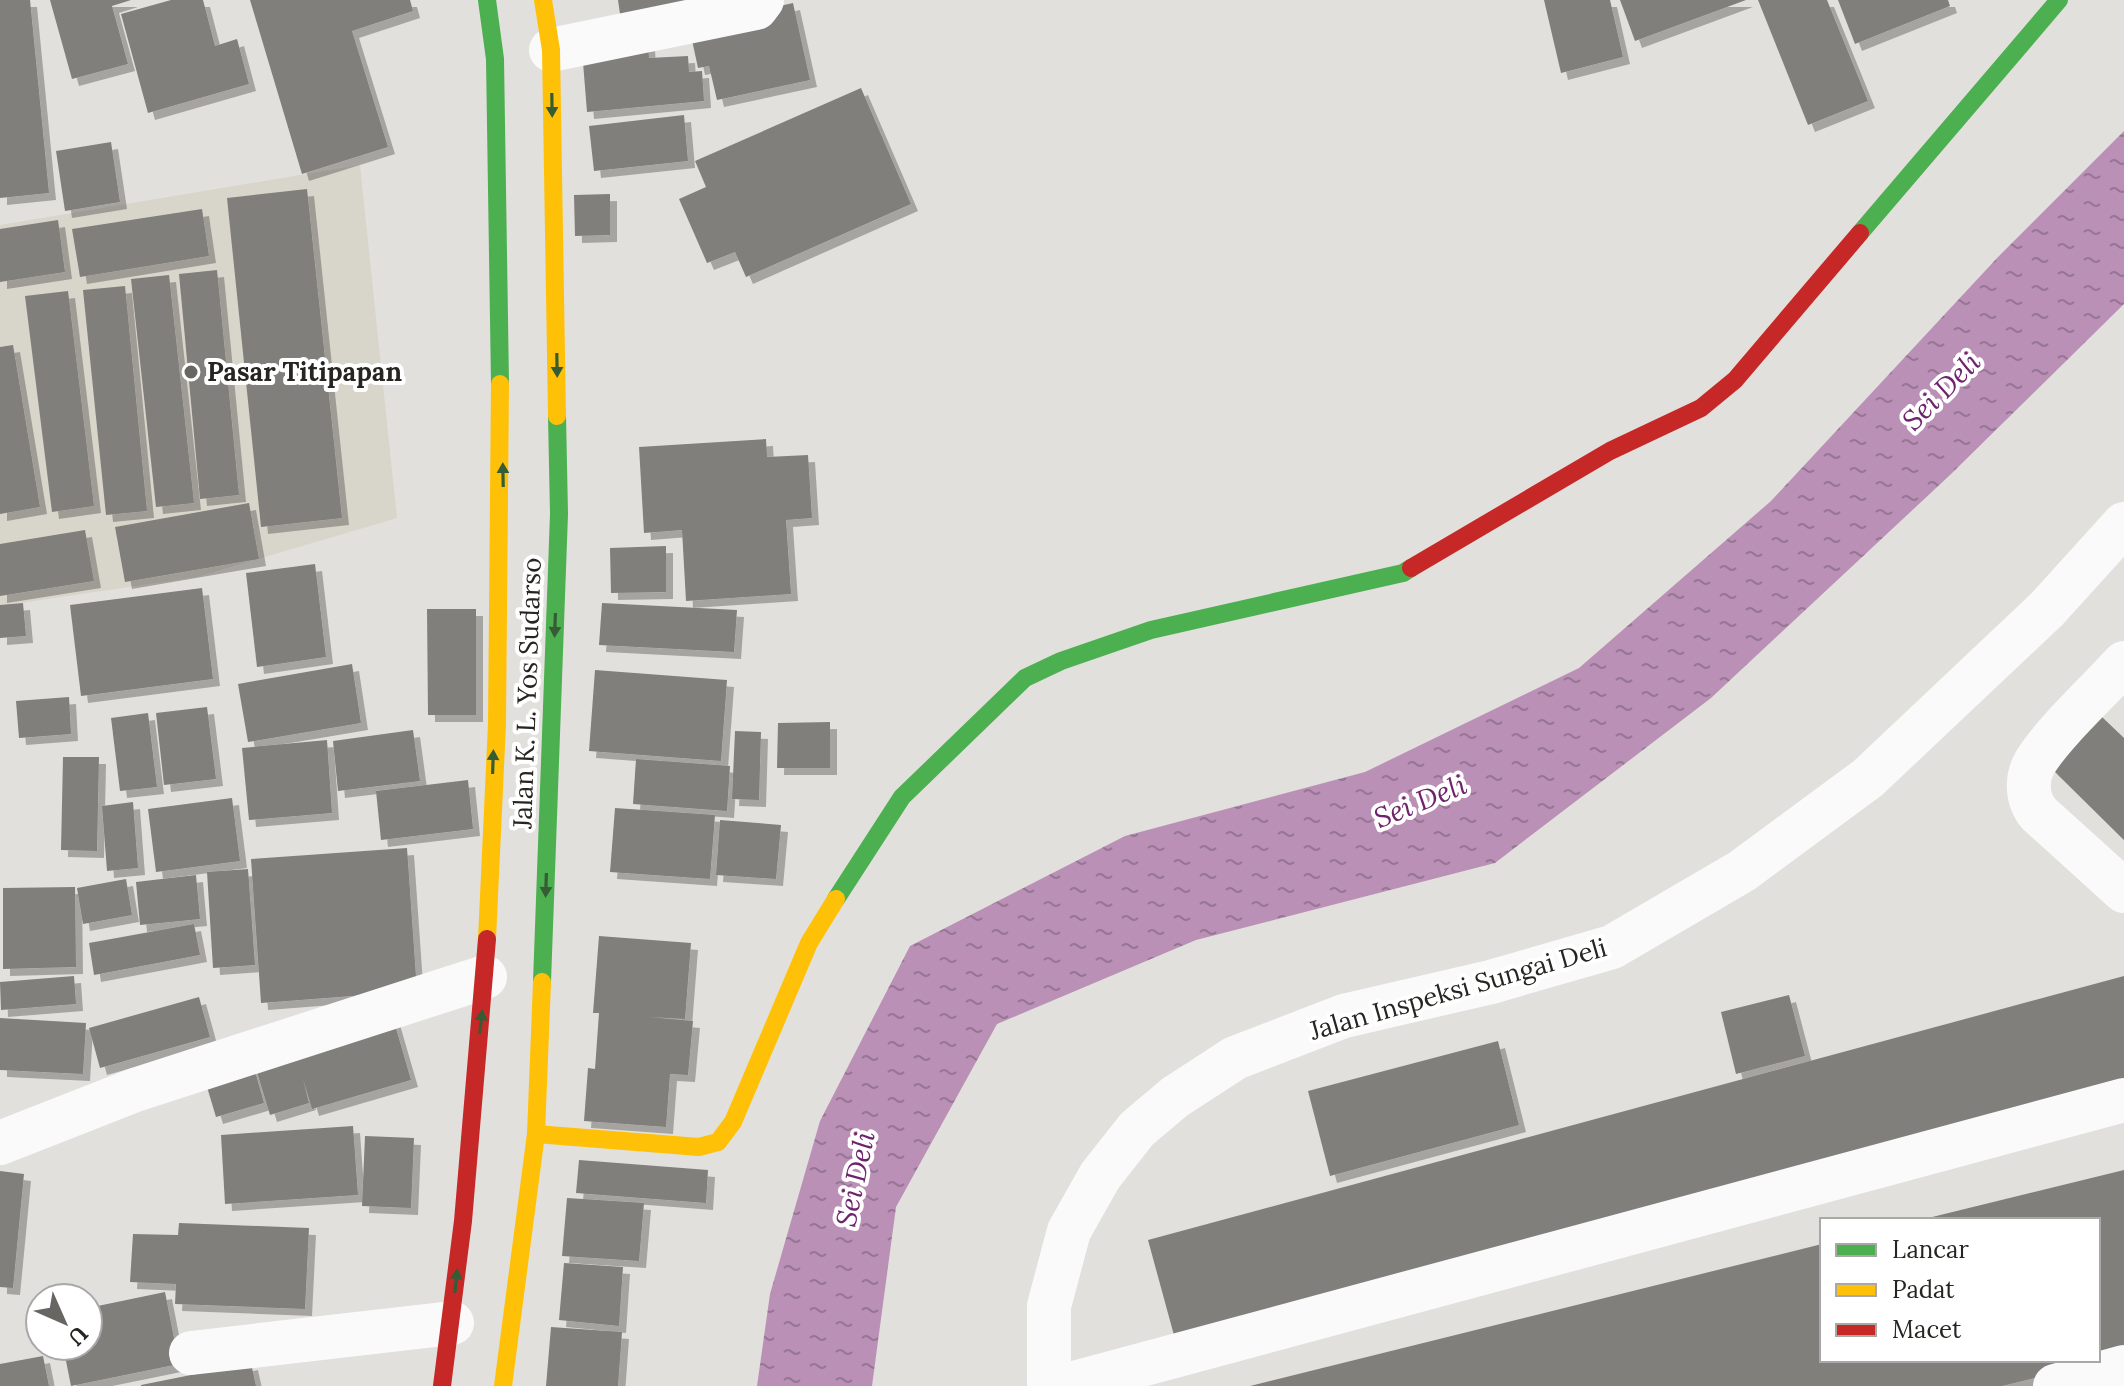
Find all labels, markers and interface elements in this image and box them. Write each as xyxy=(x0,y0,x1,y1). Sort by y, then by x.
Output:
one-way arrow xyxy=(546,93,559,118)
water label: Sei Deli xyxy=(1894,344,1988,438)
one-way arrow xyxy=(551,353,563,378)
place label: Pasar Titipapan xyxy=(207,355,402,388)
marker: Pasar Titipapan xyxy=(182,363,200,381)
one-way arrow xyxy=(497,462,509,487)
street label: Jalan K. L. Yos Sudarso xyxy=(505,557,548,830)
one-way arrow xyxy=(549,613,562,638)
one-way arrow xyxy=(487,749,500,774)
water label: Sei Deli xyxy=(1368,766,1472,836)
one-way arrow xyxy=(539,873,552,898)
street label: Jalan Inspeksi Sungai Deli xyxy=(1305,930,1610,1047)
one-way arrow xyxy=(474,1009,487,1034)
water label: Sei Deli xyxy=(827,1128,883,1230)
legend xyxy=(1820,1218,2100,1362)
text: Lancar xyxy=(1892,1234,1969,1265)
one-way arrow xyxy=(449,1268,462,1293)
text: Padat xyxy=(1892,1274,1955,1305)
north arrow xyxy=(24,1282,104,1362)
text: Macet xyxy=(1892,1314,1962,1345)
text: U xyxy=(62,1320,94,1352)

